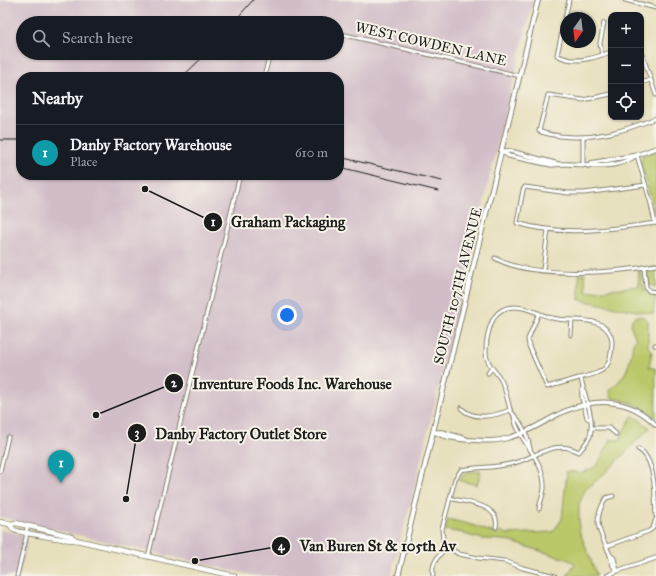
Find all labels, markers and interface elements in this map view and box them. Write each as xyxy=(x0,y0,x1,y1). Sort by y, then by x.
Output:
north arrow xyxy=(560,12,596,48)
map controls xyxy=(608,12,644,120)
button: + xyxy=(608,12,644,48)
search box xyxy=(16,16,344,60)
street label: WEST COWDEN LANE xyxy=(354,18,508,70)
icon: search xyxy=(30,27,52,49)
text: Search here xyxy=(62,29,133,47)
button: − xyxy=(608,48,644,84)
button: locate xyxy=(608,84,644,120)
text: Nearby xyxy=(32,88,83,109)
text: Danby Factory Warehouse xyxy=(70,136,232,154)
text: 1 xyxy=(42,145,48,161)
text: 610 m xyxy=(295,145,328,161)
text: Place xyxy=(70,154,97,170)
street label: SOUTH 107TH AVENUE xyxy=(430,206,486,366)
callout: Graham Packaging xyxy=(203,209,353,236)
text: Graham Packaging xyxy=(231,213,346,232)
text: 1 xyxy=(211,215,216,229)
your location xyxy=(277,305,297,325)
callout: Inventure Foods Inc. Warehouse xyxy=(164,370,400,397)
text: Inventure Foods Inc. Warehouse xyxy=(192,375,392,393)
text: 2 xyxy=(171,376,178,390)
callout: Danby Factory Outlet Store xyxy=(127,420,335,447)
text: Danby Factory Outlet Store xyxy=(155,425,327,444)
text: 3 xyxy=(135,426,140,441)
pin: 1 xyxy=(48,450,74,483)
callout: Van Buren St & 105th Av xyxy=(271,533,464,560)
text: Van Buren St & 105th Av xyxy=(299,537,457,555)
text: 4 xyxy=(278,539,286,554)

